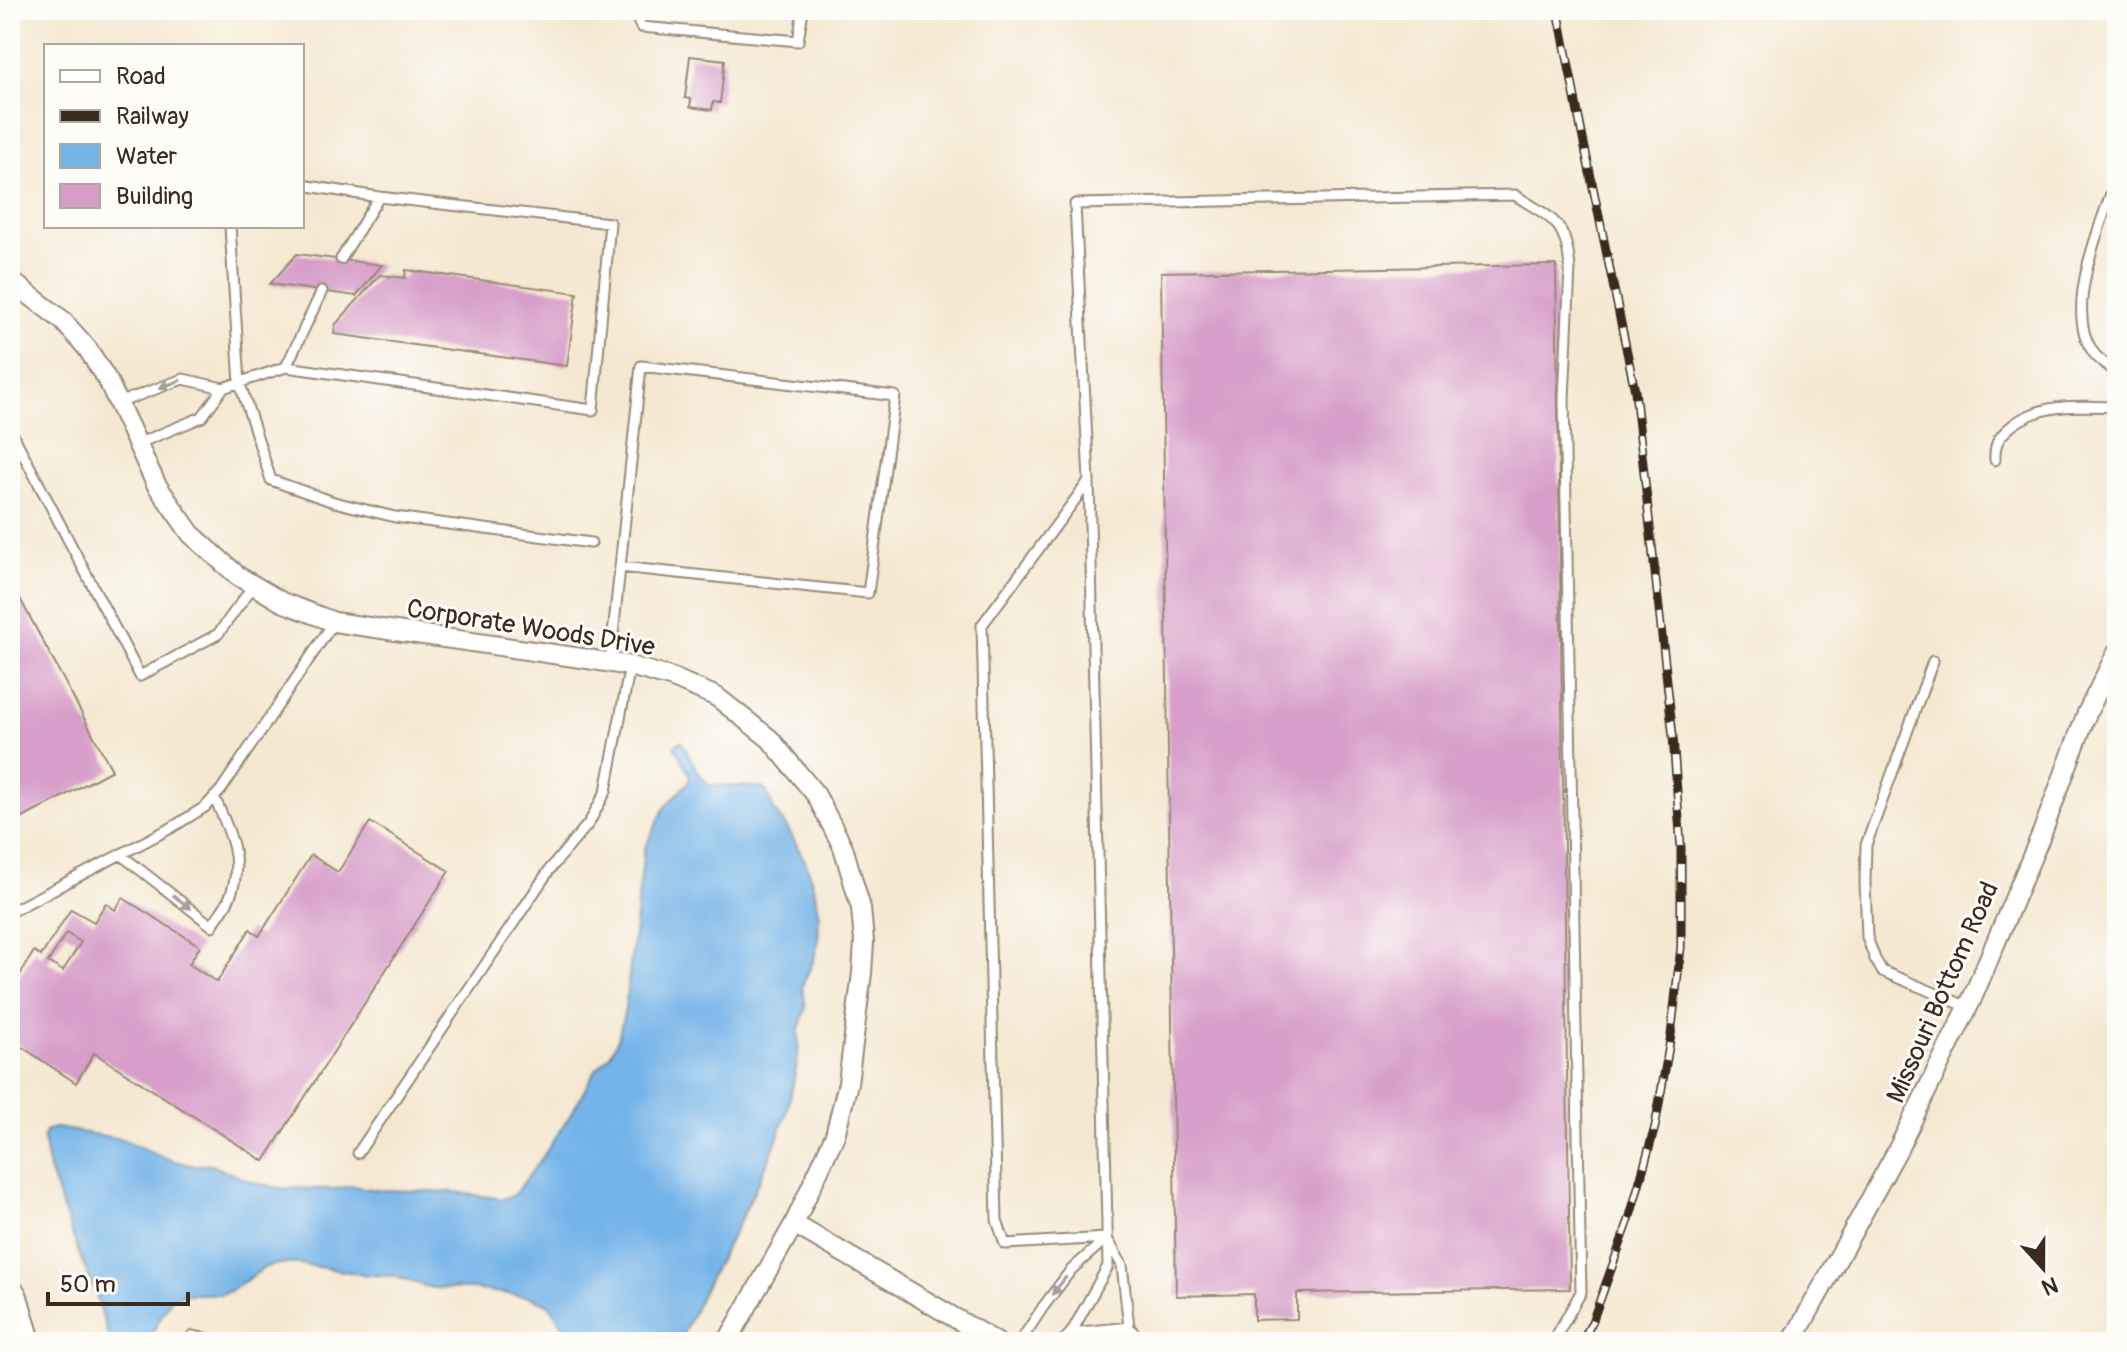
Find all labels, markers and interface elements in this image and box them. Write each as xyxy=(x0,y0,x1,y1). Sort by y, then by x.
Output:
legend xyxy=(44,44,304,228)
text: Road xyxy=(116,62,166,91)
text: Railway xyxy=(116,102,189,131)
text: Water xyxy=(116,142,177,171)
text: Building xyxy=(116,182,193,211)
one-way arrow xyxy=(157,378,181,391)
street label: Corporate Woods Drive xyxy=(405,593,657,663)
street label: Missouri Bottom Road xyxy=(1880,877,2006,1108)
one-way arrow xyxy=(172,894,192,910)
north arrow xyxy=(2003,1228,2083,1308)
scale bar xyxy=(48,1256,188,1306)
text: 50 m xyxy=(60,1270,116,1299)
text: N xyxy=(2038,1270,2062,1302)
one-way arrow xyxy=(1051,1276,1067,1296)

